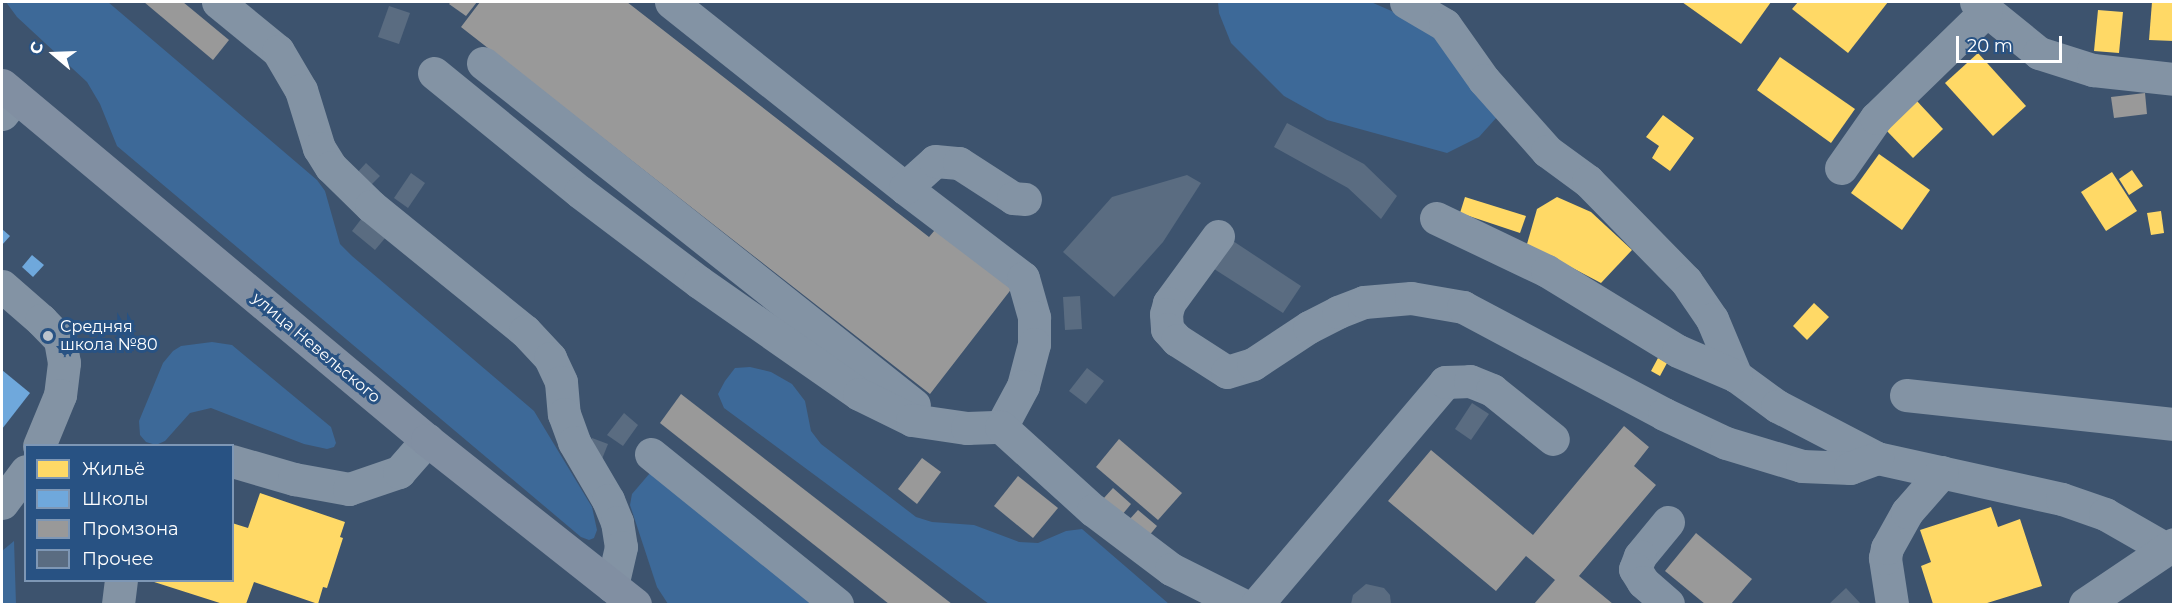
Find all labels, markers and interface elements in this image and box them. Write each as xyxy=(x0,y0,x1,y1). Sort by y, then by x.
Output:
north arrow xyxy=(24,24,84,84)
scale bar xyxy=(1959,24,2066,62)
text: 20 m xyxy=(1967,35,2013,57)
text: С xyxy=(26,39,47,57)
street label: улица Невельского xyxy=(248,289,384,407)
place label: Средняя школа №80 xyxy=(60,317,158,355)
marker: Средняя школа №80 xyxy=(41,329,55,343)
legend xyxy=(24,444,234,582)
text: Жильё xyxy=(82,458,145,480)
text: Школы xyxy=(82,488,149,510)
text: Промзона xyxy=(82,518,179,540)
text: Прочее xyxy=(82,548,154,570)

